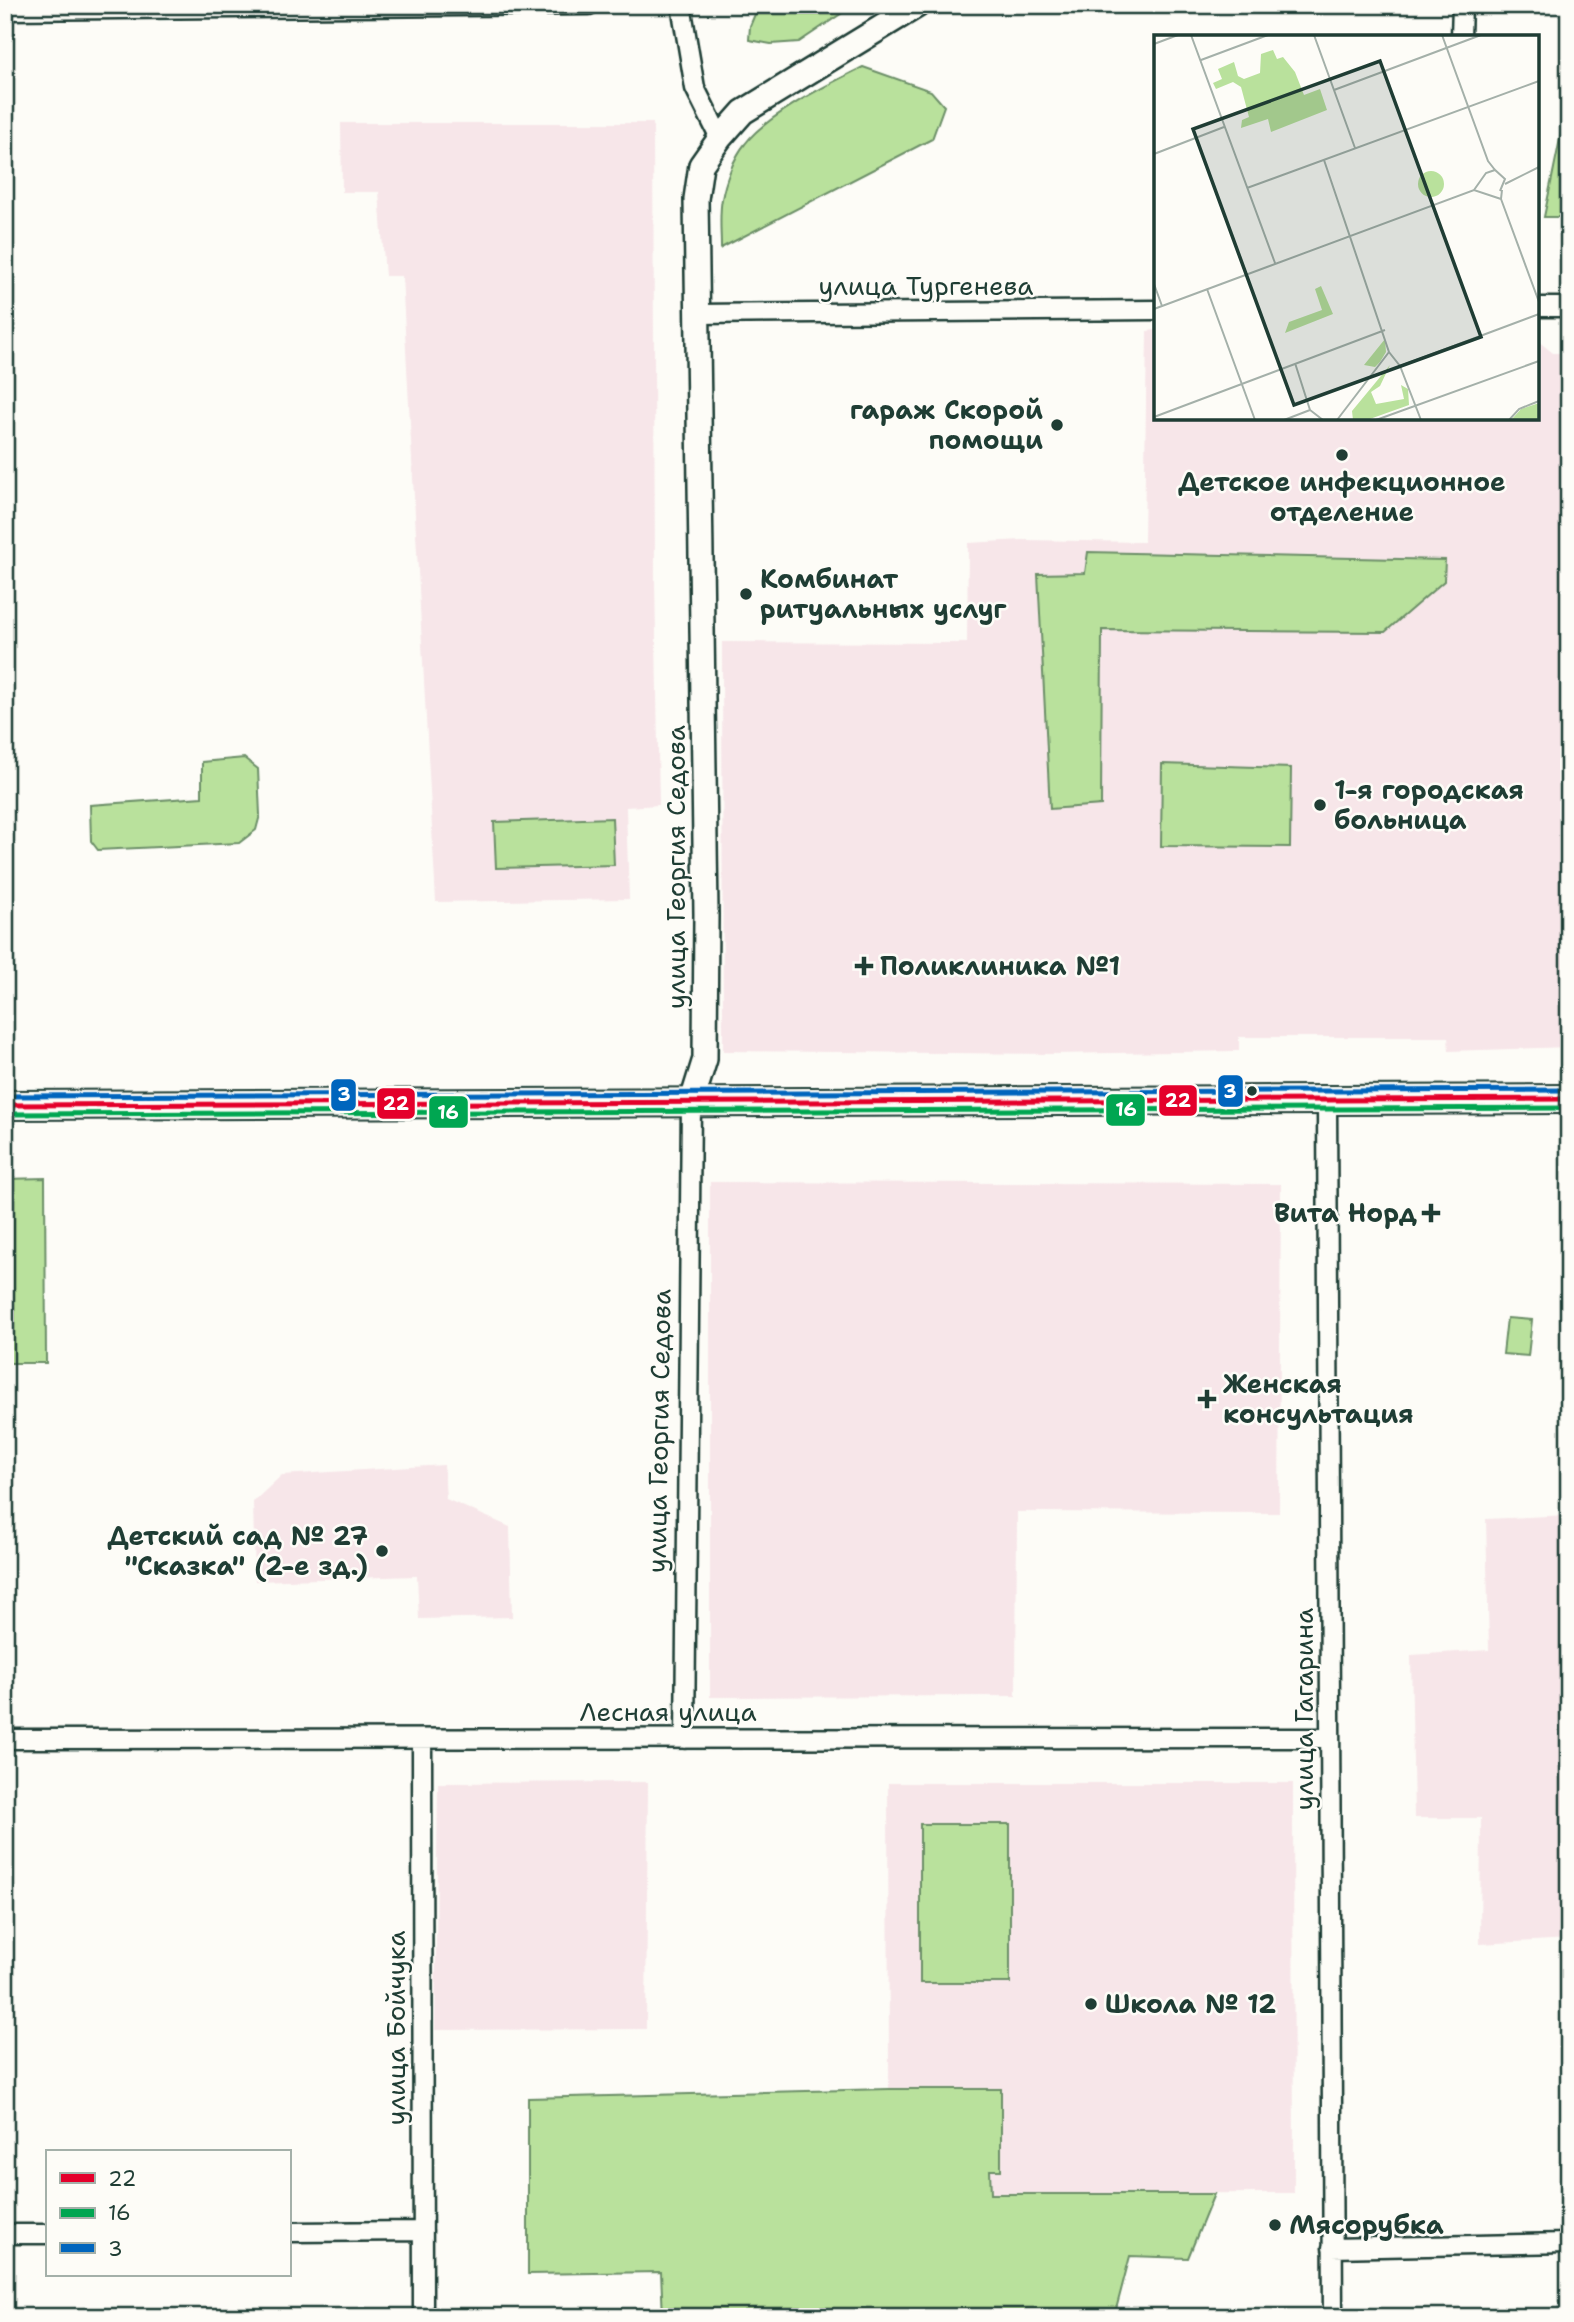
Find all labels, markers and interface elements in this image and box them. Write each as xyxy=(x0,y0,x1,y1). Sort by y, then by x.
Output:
inset map xyxy=(1154,35,1539,420)
street label: улица Тургенева xyxy=(818,268,1034,303)
place label: гараж Скорой помощи xyxy=(850,392,1043,457)
marker: гараж Скорой помощи xyxy=(1049,417,1065,433)
marker: Детское инфекционное отделение xyxy=(1334,447,1350,463)
place label: Детское инфекционное отделение xyxy=(1178,464,1506,529)
place label: Комбинат ритуальных услуг xyxy=(760,561,1007,626)
marker: Комбинат ритуальных услуг xyxy=(738,586,754,602)
street label: улица Георгия Седова xyxy=(658,725,693,1009)
place label: 1-я городская больница xyxy=(1334,772,1524,837)
marker: 1-я городская больница xyxy=(1312,797,1328,813)
place label: Поликлиника №1 xyxy=(880,948,1120,983)
marker: Поликлиника №1 xyxy=(854,956,874,976)
line badge: 3 xyxy=(1217,1074,1244,1108)
line badge: 3 xyxy=(330,1078,357,1112)
text: 3 xyxy=(1223,1079,1237,1104)
text: 3 xyxy=(337,1082,351,1107)
line badge: 22 xyxy=(1158,1084,1198,1117)
unlabelled marker xyxy=(1245,1084,1259,1098)
line badge: 22 xyxy=(376,1087,416,1120)
text: 22 xyxy=(1165,1088,1191,1113)
text: 22 xyxy=(383,1091,409,1116)
line badge: 16 xyxy=(1105,1093,1146,1127)
line badge: 16 xyxy=(428,1095,469,1129)
text: 16 xyxy=(1115,1097,1137,1122)
text: 16 xyxy=(437,1100,459,1125)
place label: Вита Норд xyxy=(1274,1195,1417,1230)
marker: Вита Норд xyxy=(1423,1205,1439,1221)
street label: улица Георгия Седова xyxy=(639,1289,678,1573)
place label: Женская консультация xyxy=(1223,1366,1414,1431)
marker: Женская консультация xyxy=(1197,1389,1217,1409)
place label: Детский сад № 27 "Сказка" (2-е зд.) xyxy=(108,1518,368,1583)
marker: Детский сад № 27 "Сказка" (2-е зд.) xyxy=(374,1543,390,1559)
street label: улица Гагарина xyxy=(1286,1608,1321,1810)
street label: Лесная улица xyxy=(579,1694,757,1729)
street label: улица Бойчука xyxy=(378,1931,413,2125)
place label: Школа № 12 xyxy=(1105,1986,1276,2021)
marker: Школа № 12 xyxy=(1083,1996,1099,2012)
legend xyxy=(46,2150,290,2276)
text: 22 xyxy=(108,2165,136,2193)
text: 16 xyxy=(108,2199,131,2227)
place label: Мясорубка xyxy=(1289,2207,1444,2242)
marker: Мясорубка xyxy=(1267,2217,1283,2233)
text: 3 xyxy=(108,2235,123,2263)

